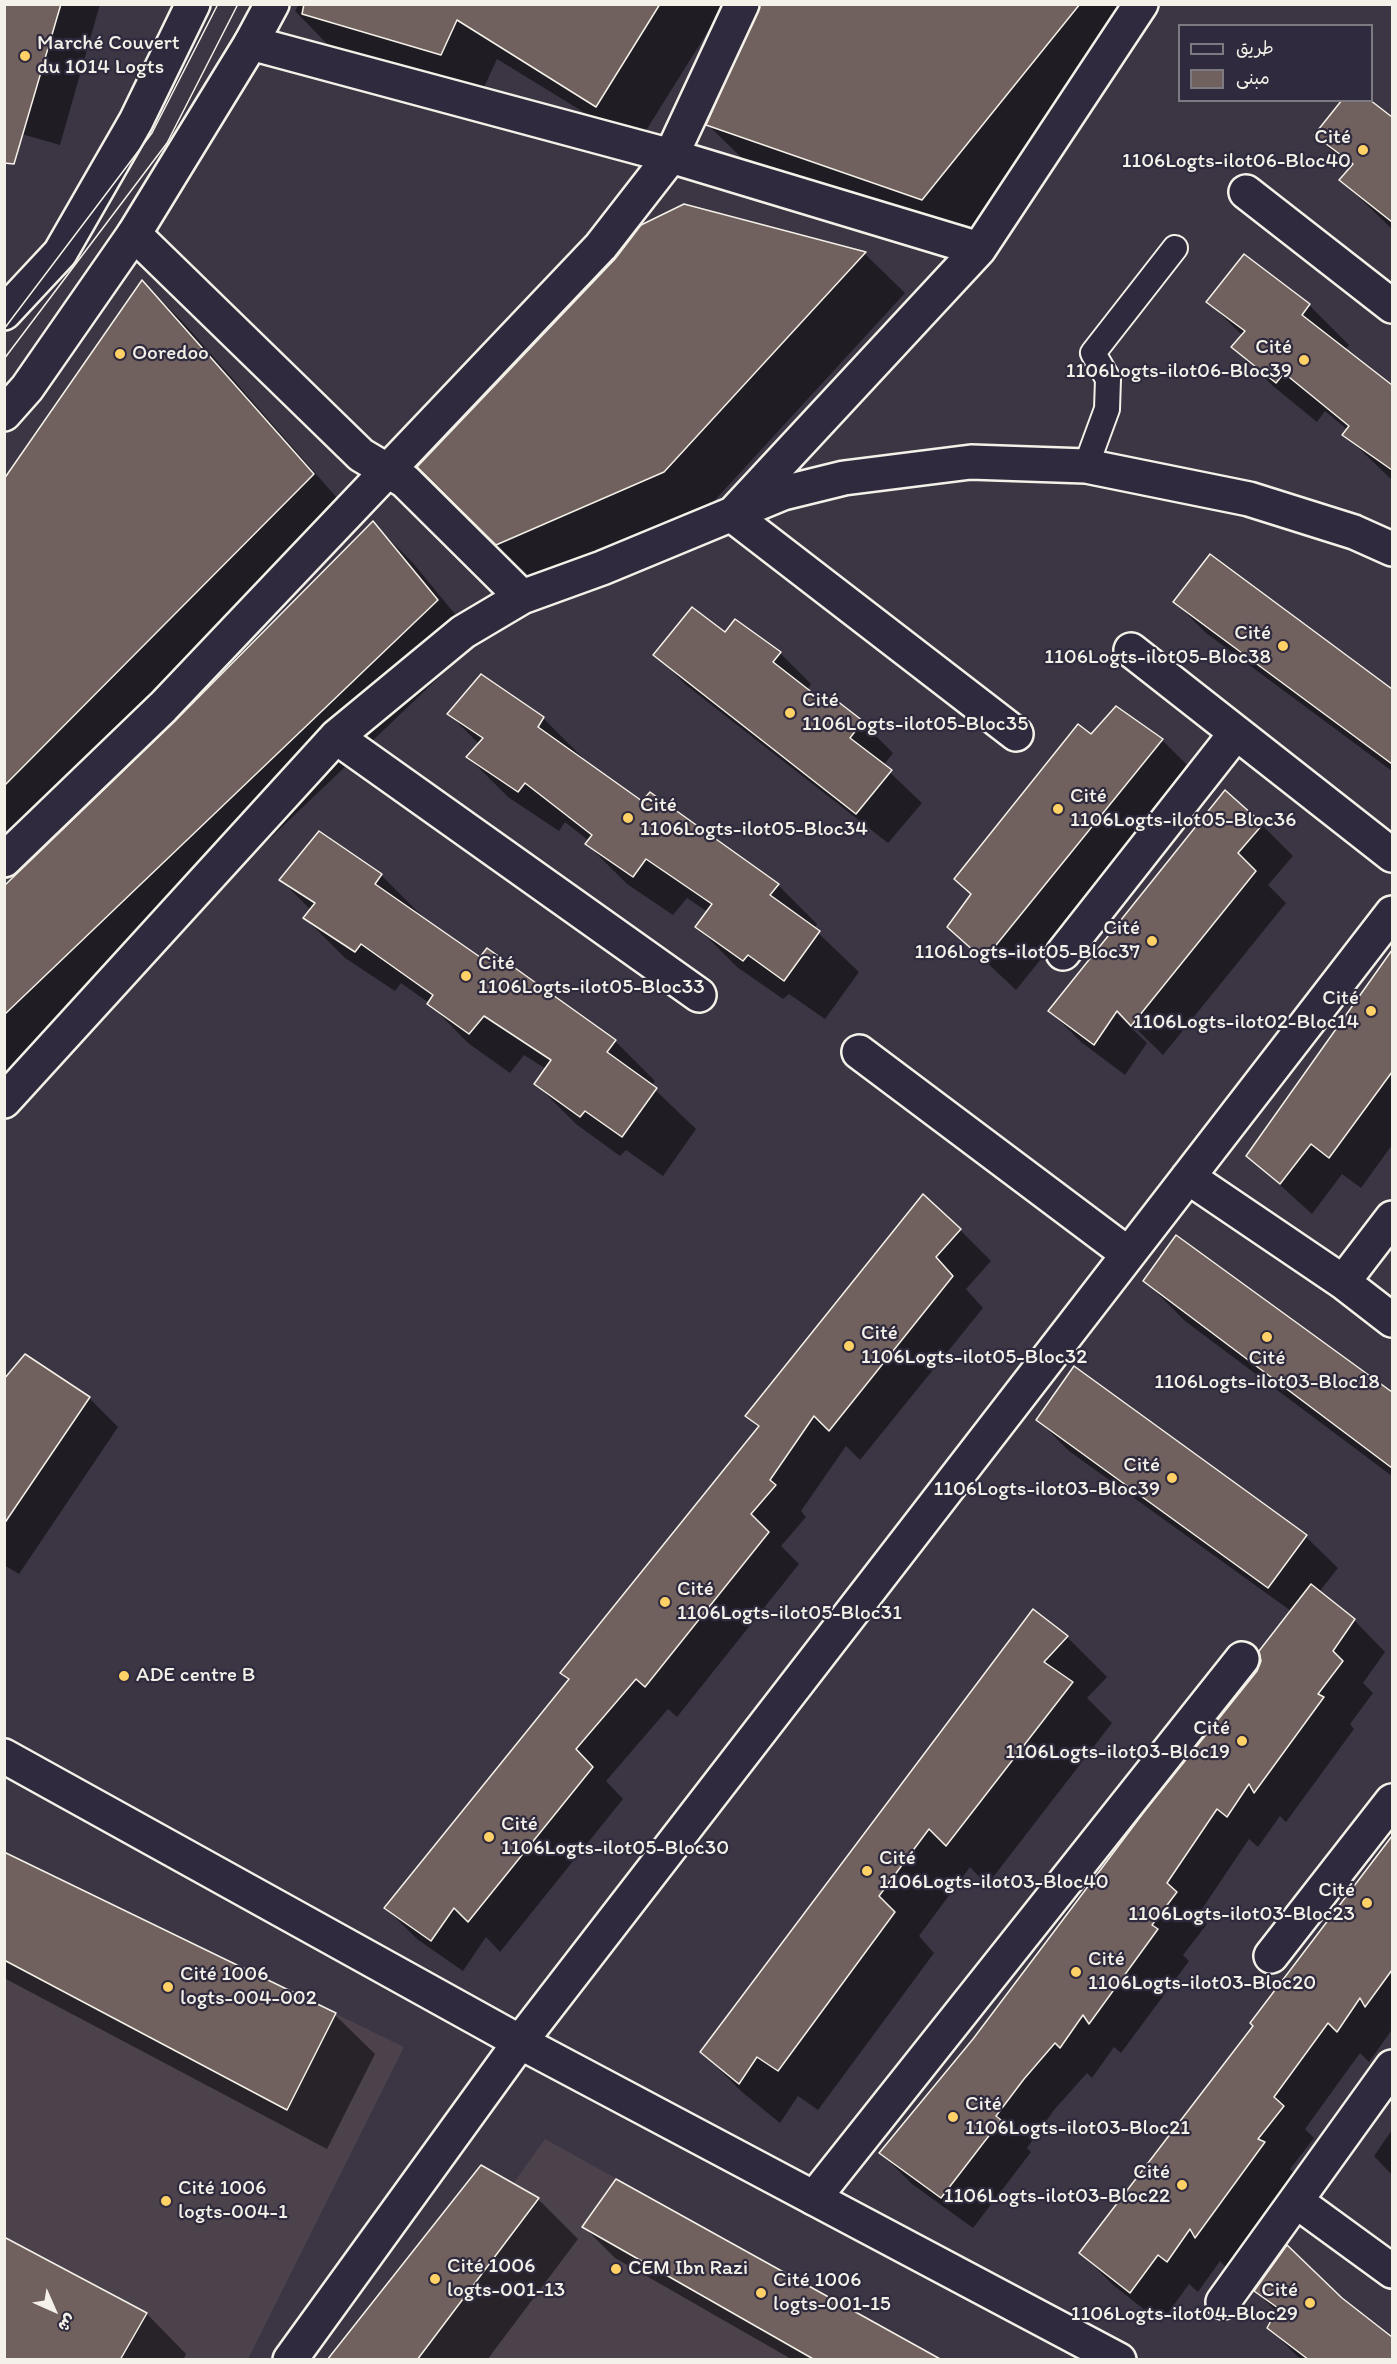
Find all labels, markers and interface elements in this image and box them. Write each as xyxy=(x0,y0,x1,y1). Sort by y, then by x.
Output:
legend xyxy=(1178,24,1373,102)
place label: Marché Couvert du 1014 Logts xyxy=(37,31,180,81)
text: طريق xyxy=(1236,37,1274,59)
marker: Marché Couvert du 1014 Logts xyxy=(18,49,32,63)
text: مبنى xyxy=(1236,67,1270,89)
place label: Cité 1106Logts-ilot06-Bloc40 xyxy=(1122,125,1351,175)
marker: Cité 1106Logts-ilot06-Bloc40 xyxy=(1356,143,1370,157)
place label: Cité 1106Logts-ilot06-Bloc39 xyxy=(1066,335,1292,385)
place label: Ooredoo xyxy=(132,341,209,367)
marker: Ooredoo xyxy=(113,347,127,361)
marker: Cité 1106Logts-ilot06-Bloc39 xyxy=(1297,353,1311,367)
place label: Cité 1106Logts-ilot05-Bloc38 xyxy=(1044,621,1271,671)
marker: Cité 1106Logts-ilot05-Bloc38 xyxy=(1276,639,1290,653)
place label: Cité 1106Logts-ilot05-Bloc35 xyxy=(802,688,1028,738)
marker: Cité 1106Logts-ilot05-Bloc35 xyxy=(783,706,797,720)
place label: Cité 1106Logts-ilot05-Bloc36 xyxy=(1070,784,1296,834)
place label: Cité 1106Logts-ilot05-Bloc34 xyxy=(640,793,868,843)
marker: Cité 1106Logts-ilot05-Bloc36 xyxy=(1051,802,1065,816)
marker: Cité 1106Logts-ilot05-Bloc34 xyxy=(621,811,635,825)
place label: Cité 1106Logts-ilot05-Bloc37 xyxy=(914,916,1140,966)
marker: Cité 1106Logts-ilot05-Bloc37 xyxy=(1145,934,1159,948)
place label: Cité 1106Logts-ilot05-Bloc33 xyxy=(478,951,705,1001)
marker: Cité 1106Logts-ilot05-Bloc33 xyxy=(459,969,473,983)
place label: Cité 1106Logts-ilot02-Bloc14 xyxy=(1133,986,1359,1036)
marker: Cité 1106Logts-ilot02-Bloc14 xyxy=(1364,1004,1378,1018)
place label: Cité 1106Logts-ilot05-Bloc32 xyxy=(861,1321,1087,1371)
marker: Cité 1106Logts-ilot03-Bloc18 xyxy=(1260,1330,1274,1344)
marker: Cité 1106Logts-ilot05-Bloc32 xyxy=(842,1339,856,1353)
place label: Cité 1106Logts-ilot03-Bloc18 xyxy=(1154,1346,1380,1396)
place label: Cité 1106Logts-ilot03-Bloc39 xyxy=(933,1453,1160,1503)
marker: Cité 1106Logts-ilot03-Bloc39 xyxy=(1165,1471,1179,1485)
place label: Cité 1106Logts-ilot05-Bloc31 xyxy=(677,1577,902,1627)
marker: Cité 1106Logts-ilot05-Bloc31 xyxy=(658,1595,672,1609)
place label: ADE centre B xyxy=(136,1663,255,1689)
marker: ADE centre B xyxy=(117,1669,131,1683)
place label: Cité 1106Logts-ilot03-Bloc19 xyxy=(1005,1716,1230,1766)
marker: Cité 1106Logts-ilot03-Bloc19 xyxy=(1235,1734,1249,1748)
place label: Cité 1106Logts-ilot05-Bloc30 xyxy=(501,1812,729,1862)
marker: Cité 1106Logts-ilot05-Bloc30 xyxy=(482,1830,496,1844)
place label: Cité 1106Logts-ilot03-Bloc40 xyxy=(879,1846,1109,1896)
marker: Cité 1106Logts-ilot03-Bloc40 xyxy=(860,1864,874,1878)
place label: Cité 1106Logts-ilot03-Bloc23 xyxy=(1128,1878,1355,1928)
marker: Cité 1106Logts-ilot03-Bloc23 xyxy=(1360,1896,1374,1910)
place label: Cité 1106Logts-ilot03-Bloc20 xyxy=(1088,1947,1316,1997)
place label: Cité 1006 logts-004-002 xyxy=(180,1962,317,2012)
marker: Cité 1106Logts-ilot03-Bloc20 xyxy=(1069,1965,1083,1979)
marker: Cité 1006 logts-004-002 xyxy=(161,1980,175,1994)
place label: Cité 1106Logts-ilot03-Bloc21 xyxy=(965,2092,1190,2142)
marker: Cité 1106Logts-ilot03-Bloc21 xyxy=(946,2110,960,2124)
place label: Cité 1106Logts-ilot03-Bloc22 xyxy=(944,2160,1170,2210)
place label: Cité 1006 logts-004-1 xyxy=(178,2176,288,2226)
marker: Cité 1106Logts-ilot03-Bloc22 xyxy=(1175,2178,1189,2192)
marker: Cité 1006 logts-004-1 xyxy=(159,2194,173,2208)
place label: Cité 1006 logts-001-13 xyxy=(447,2254,565,2304)
place label: CEM Ibn Razi xyxy=(628,2256,748,2282)
marker: CEM Ibn Razi xyxy=(609,2262,623,2276)
place label: Cité 1006 logts-001-15 xyxy=(773,2268,891,2318)
marker: Cité 1006 logts-001-13 xyxy=(428,2272,442,2286)
place label: Cité 1106Logts-ilot04-Bloc29 xyxy=(1071,2278,1298,2328)
north arrow xyxy=(24,2280,84,2340)
marker: Cité 1006 logts-001-15 xyxy=(754,2286,768,2300)
marker: Cité 1106Logts-ilot04-Bloc29 xyxy=(1303,2296,1317,2310)
text: ش xyxy=(54,2310,80,2336)

